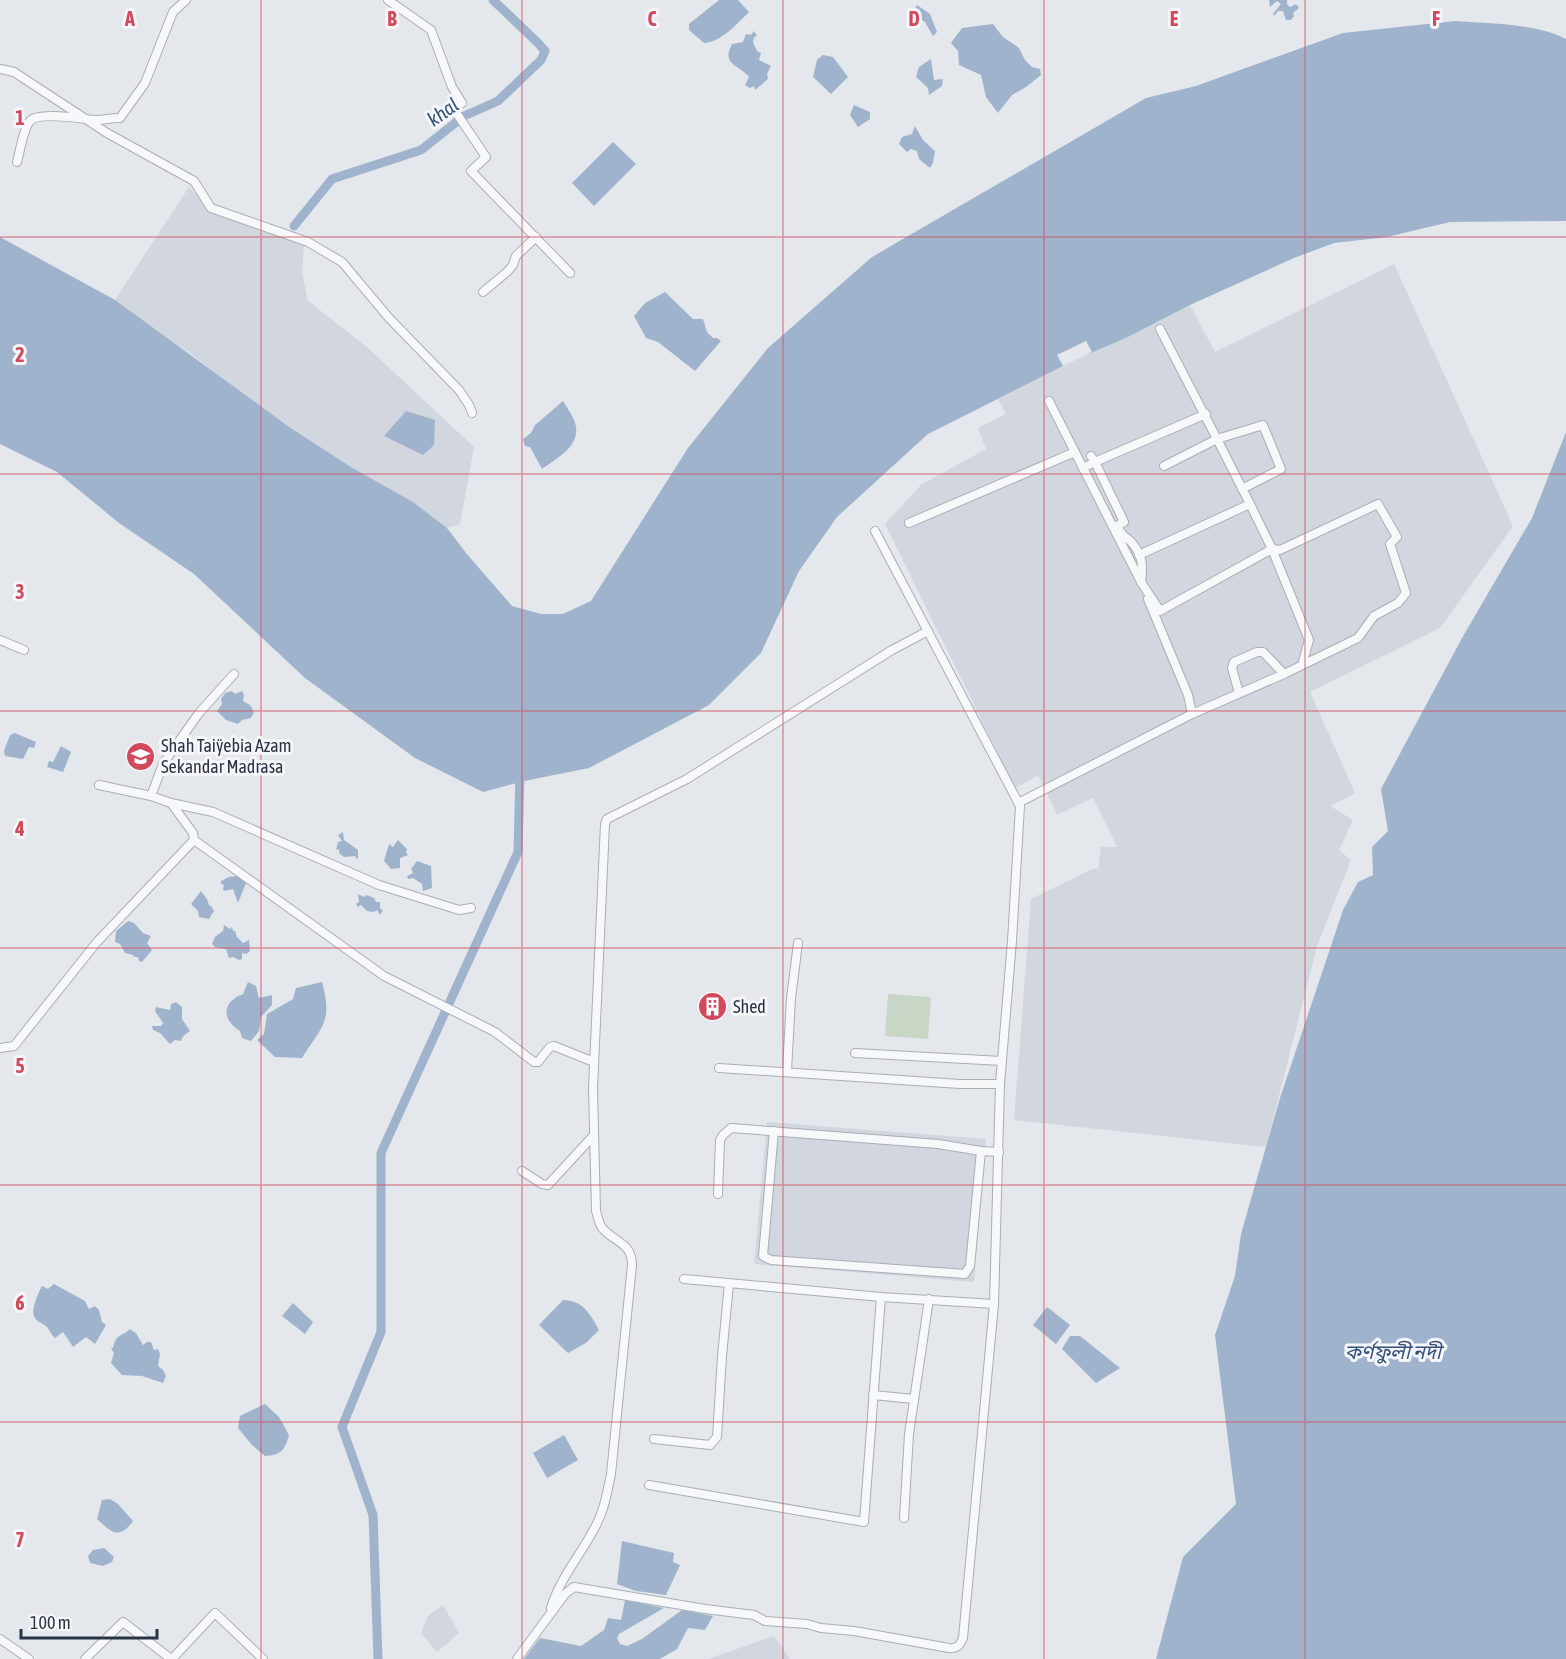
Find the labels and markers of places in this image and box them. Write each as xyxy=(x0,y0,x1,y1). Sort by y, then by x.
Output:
place label: Shah Taiÿebia Azam Sekandar Madrasa xyxy=(161,735,292,777)
school or university icon: Shah Taiÿebia Azam Sekandar Madrasa xyxy=(124,740,156,772)
building icon: Shed xyxy=(696,991,728,1023)
place label: Shed xyxy=(733,996,766,1017)

